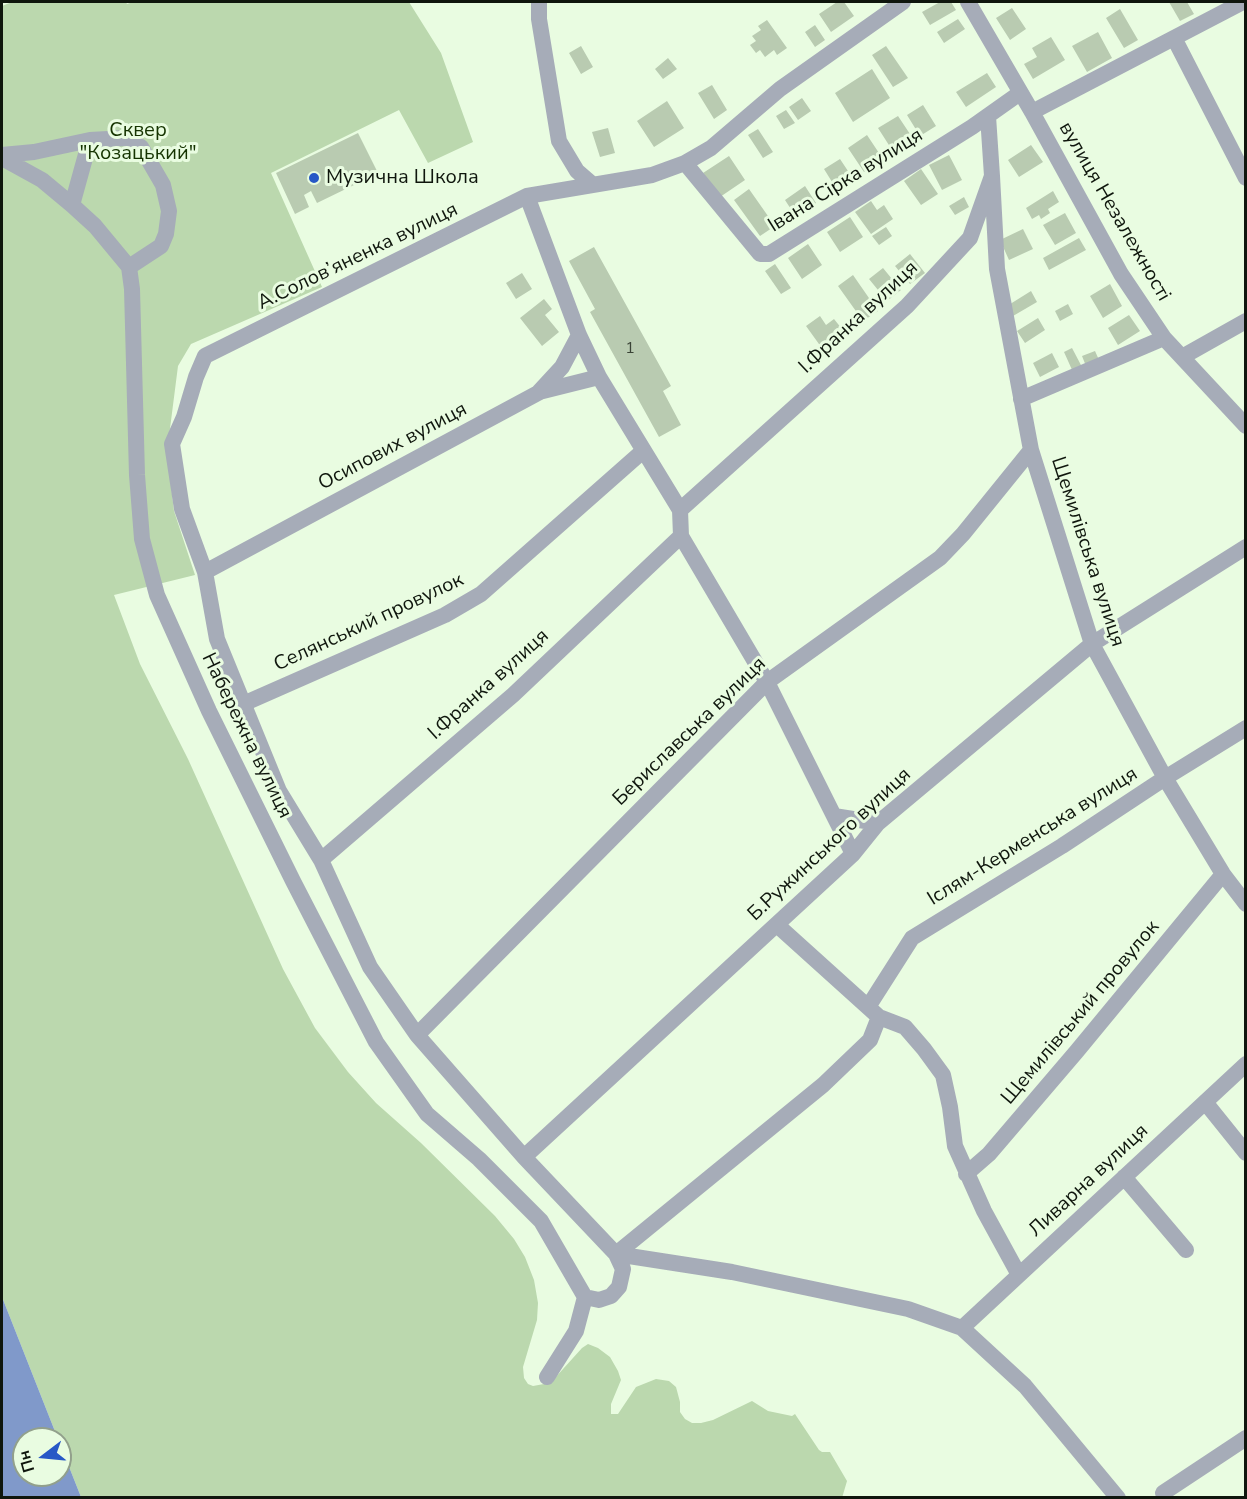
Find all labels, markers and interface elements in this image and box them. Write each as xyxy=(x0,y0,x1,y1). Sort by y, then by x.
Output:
street label: вулиця Незалежності xyxy=(1053,118,1175,306)
park label: Сквер "Козацький" xyxy=(80,119,196,166)
street label: Івана Сірка вулиця xyxy=(764,124,928,238)
place label: Музична Школа xyxy=(326,166,479,190)
marker: Музична Школа xyxy=(307,171,321,185)
street label: А.Солов’яненка вулиця xyxy=(254,198,462,316)
street label: І.Франка вулиця xyxy=(794,257,924,379)
house number: 1 xyxy=(625,339,635,359)
street label: Осипових вулиця xyxy=(315,398,471,496)
street label: Щемилівська вулиця xyxy=(1045,454,1129,650)
street label: Селянський провулок xyxy=(270,569,468,677)
street label: І.Франка вулиця xyxy=(424,625,554,745)
street label: Набережна вулиця xyxy=(196,649,296,823)
street label: Бериславська вулиця xyxy=(608,653,772,811)
street label: Іслям-Керменська вулиця xyxy=(924,762,1142,912)
street label: Б.Ружинського вулиця xyxy=(744,763,916,927)
street label: Щемилівський провулок xyxy=(997,916,1165,1110)
street label: Ливарна вулиця xyxy=(1024,1120,1154,1242)
north arrow xyxy=(12,1427,72,1487)
text: Пн xyxy=(13,1448,40,1475)

